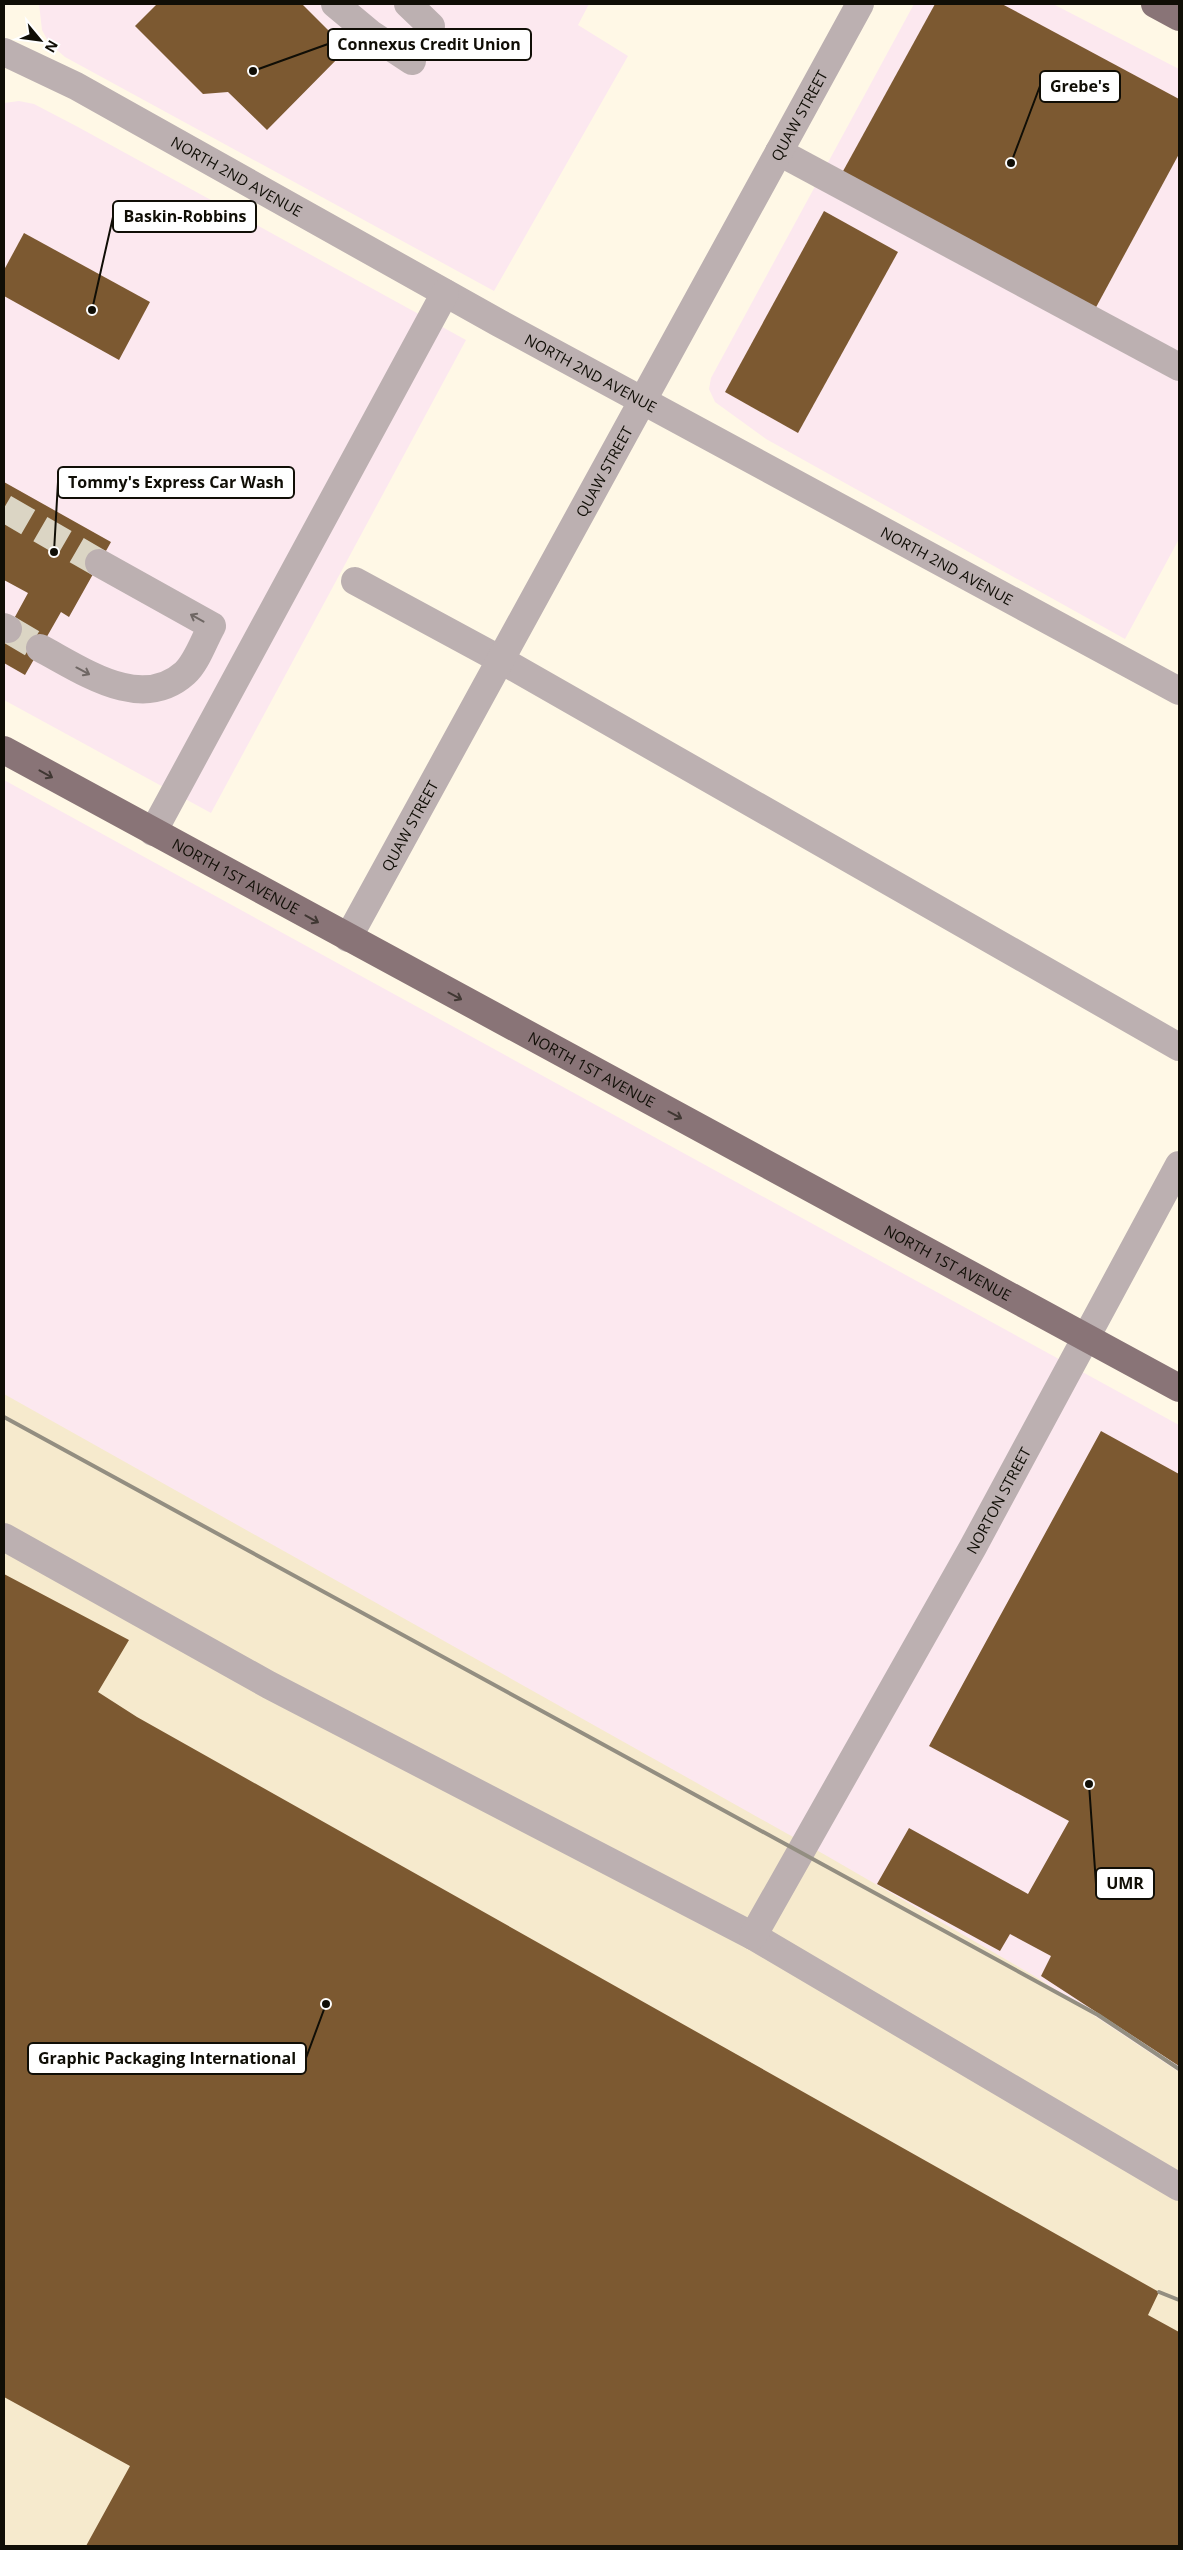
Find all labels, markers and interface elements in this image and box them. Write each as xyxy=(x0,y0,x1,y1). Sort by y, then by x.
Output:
north arrow xyxy=(15,15,65,65)
callout: Connexus Credit Union xyxy=(328,29,531,60)
text: Connexus Credit Union xyxy=(337,33,521,55)
text: N xyxy=(41,37,63,56)
street label: QUAW STREET xyxy=(766,66,832,164)
callout: Grebe's xyxy=(1040,71,1120,102)
text: Grebe's xyxy=(1050,75,1110,97)
street label: NORTH 2ND AVENUE xyxy=(168,131,306,221)
callout: Baskin-Robbins xyxy=(113,201,256,232)
text: Baskin-Robbins xyxy=(124,205,247,227)
street label: NORTH 2ND AVENUE xyxy=(521,329,661,417)
street label: QUAW STREET xyxy=(571,422,637,520)
callout: Tommy's Express Car Wash xyxy=(58,467,294,498)
text: Tommy's Express Car Wash xyxy=(68,471,284,493)
street label: NORTH 2ND AVENUE xyxy=(877,522,1017,609)
one-way arrow xyxy=(190,613,205,623)
one-way arrow xyxy=(76,666,91,676)
one-way arrow xyxy=(39,769,54,779)
street label: QUAW STREET xyxy=(377,776,443,875)
street label: NORTH 1ST AVENUE xyxy=(169,833,303,919)
one-way arrow xyxy=(304,915,319,924)
one-way arrow xyxy=(447,992,462,1001)
street label: NORTH 1ST AVENUE xyxy=(525,1027,659,1112)
one-way arrow xyxy=(667,1110,682,1120)
street label: NORTH 1ST AVENUE xyxy=(881,1220,1015,1305)
street label: NORTON STREET xyxy=(961,1443,1035,1557)
callout: UMR xyxy=(1096,1868,1154,1899)
text: UMR xyxy=(1106,1872,1144,1894)
callout: Graphic Packaging International xyxy=(28,2043,306,2074)
text: Graphic Packaging International xyxy=(38,2047,296,2069)

